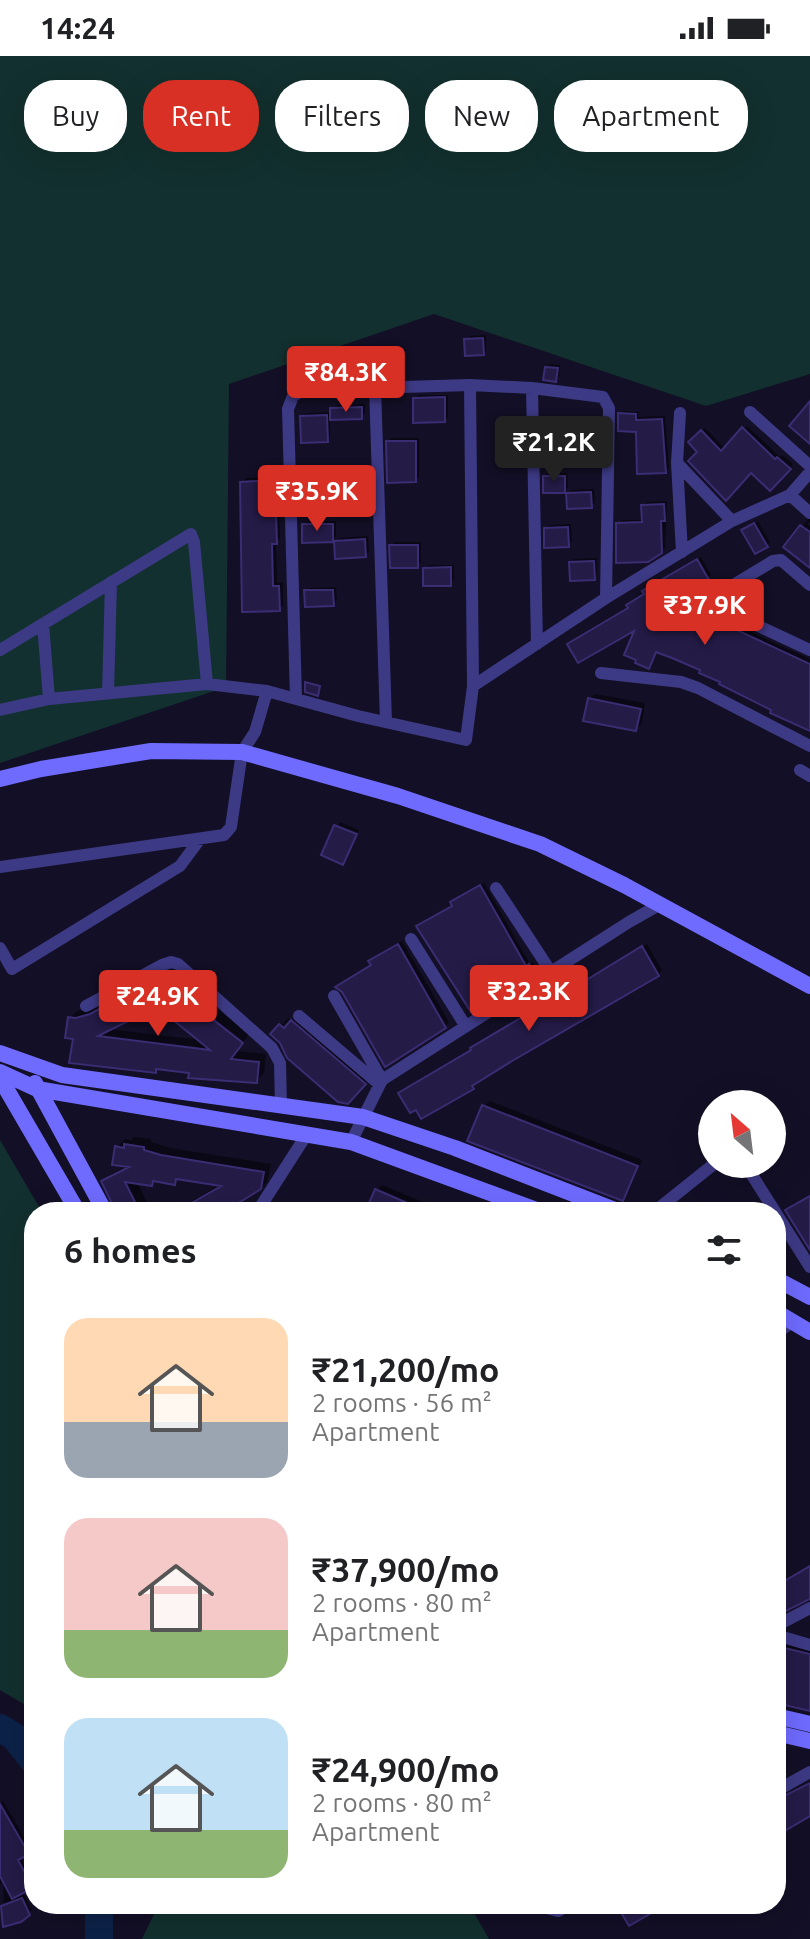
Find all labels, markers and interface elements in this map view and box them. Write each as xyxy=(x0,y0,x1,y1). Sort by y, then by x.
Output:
text: 14:24 xyxy=(40,11,115,45)
chip: Buy xyxy=(24,80,127,152)
chip: Rent xyxy=(143,80,259,152)
chip: Filters xyxy=(275,80,409,152)
chip: New xyxy=(425,80,538,152)
chip: Apartment xyxy=(554,80,748,152)
pin: ₹84.3K xyxy=(281,346,411,414)
text: ₹84.3K xyxy=(305,357,387,386)
pin: ₹21.2K xyxy=(489,416,619,484)
text: ₹21.2K xyxy=(513,427,595,456)
pin: ₹35.9K xyxy=(252,465,382,533)
text: ₹35.9K xyxy=(276,476,358,505)
pin: ₹37.9K xyxy=(640,579,770,647)
text: ₹37.9K xyxy=(664,590,746,619)
pin: ₹32.3K xyxy=(464,965,594,1033)
pin: ₹24.9K xyxy=(93,970,223,1038)
text: ₹32.3K xyxy=(488,976,570,1005)
text: ₹24.9K xyxy=(117,981,199,1010)
north arrow xyxy=(698,1090,786,1178)
map controls xyxy=(698,1090,786,1178)
icon: filters xyxy=(702,1228,746,1272)
text: 6 homes xyxy=(64,1231,197,1269)
icon: home xyxy=(128,1350,224,1446)
text: ₹21,200/mo xyxy=(312,1350,499,1388)
text: 2 rooms · 56 m² xyxy=(312,1388,492,1417)
text: Apartment xyxy=(312,1417,439,1446)
icon: home xyxy=(128,1550,224,1646)
text: ₹37,900/mo xyxy=(312,1550,499,1588)
text: 2 rooms · 80 m² xyxy=(312,1588,492,1617)
text: Apartment xyxy=(312,1617,439,1646)
icon: home xyxy=(128,1750,224,1846)
text: ₹24,900/mo xyxy=(312,1750,499,1788)
text: 2 rooms · 80 m² xyxy=(312,1788,492,1817)
text: Apartment xyxy=(312,1817,439,1846)

